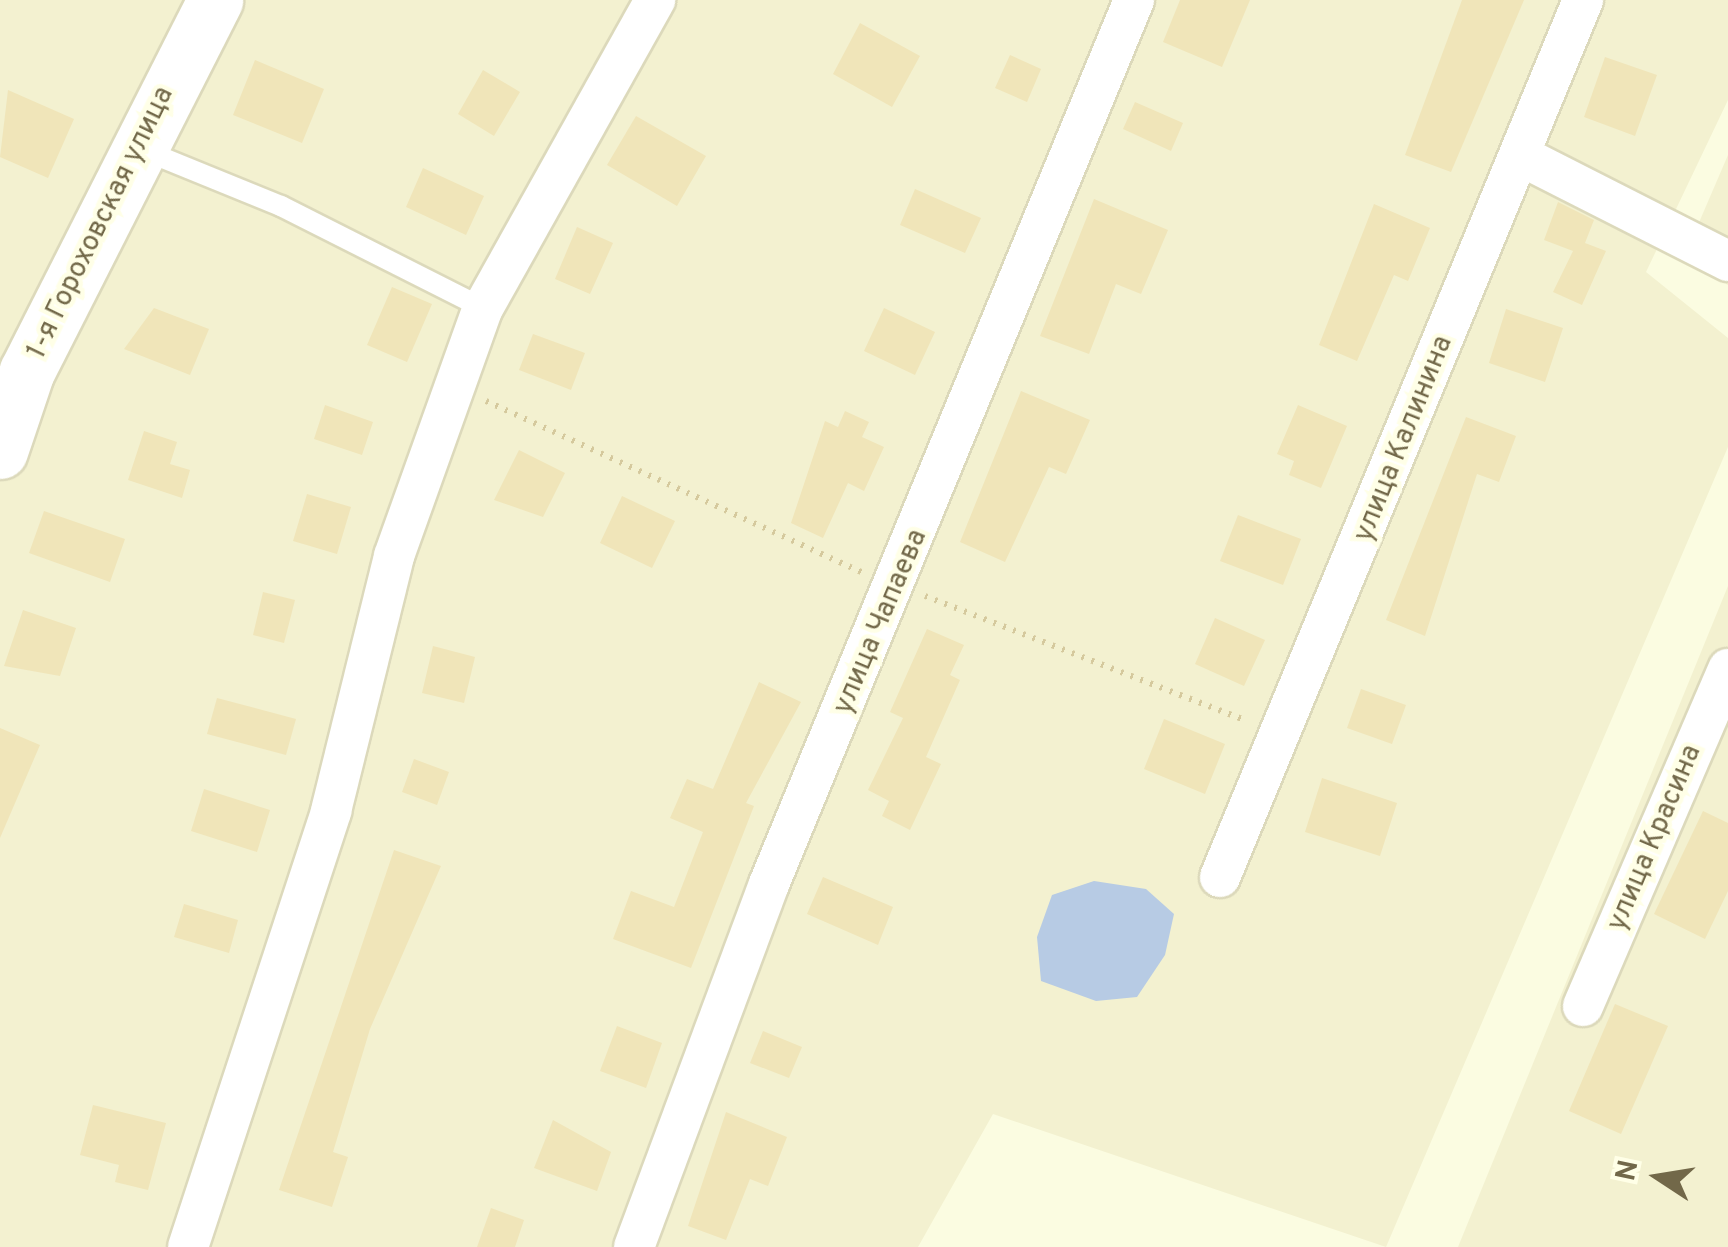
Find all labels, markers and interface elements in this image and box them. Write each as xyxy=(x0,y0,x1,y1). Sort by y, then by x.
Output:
street label: 1-я Гороховская улица xyxy=(20,81,182,365)
street label: улица Калинина xyxy=(1347,331,1461,547)
street label: улица Чапаева xyxy=(827,525,935,719)
street label: улица Красина xyxy=(1601,740,1709,936)
north arrow xyxy=(1608,1127,1708,1227)
text: N xyxy=(1609,1157,1648,1184)

